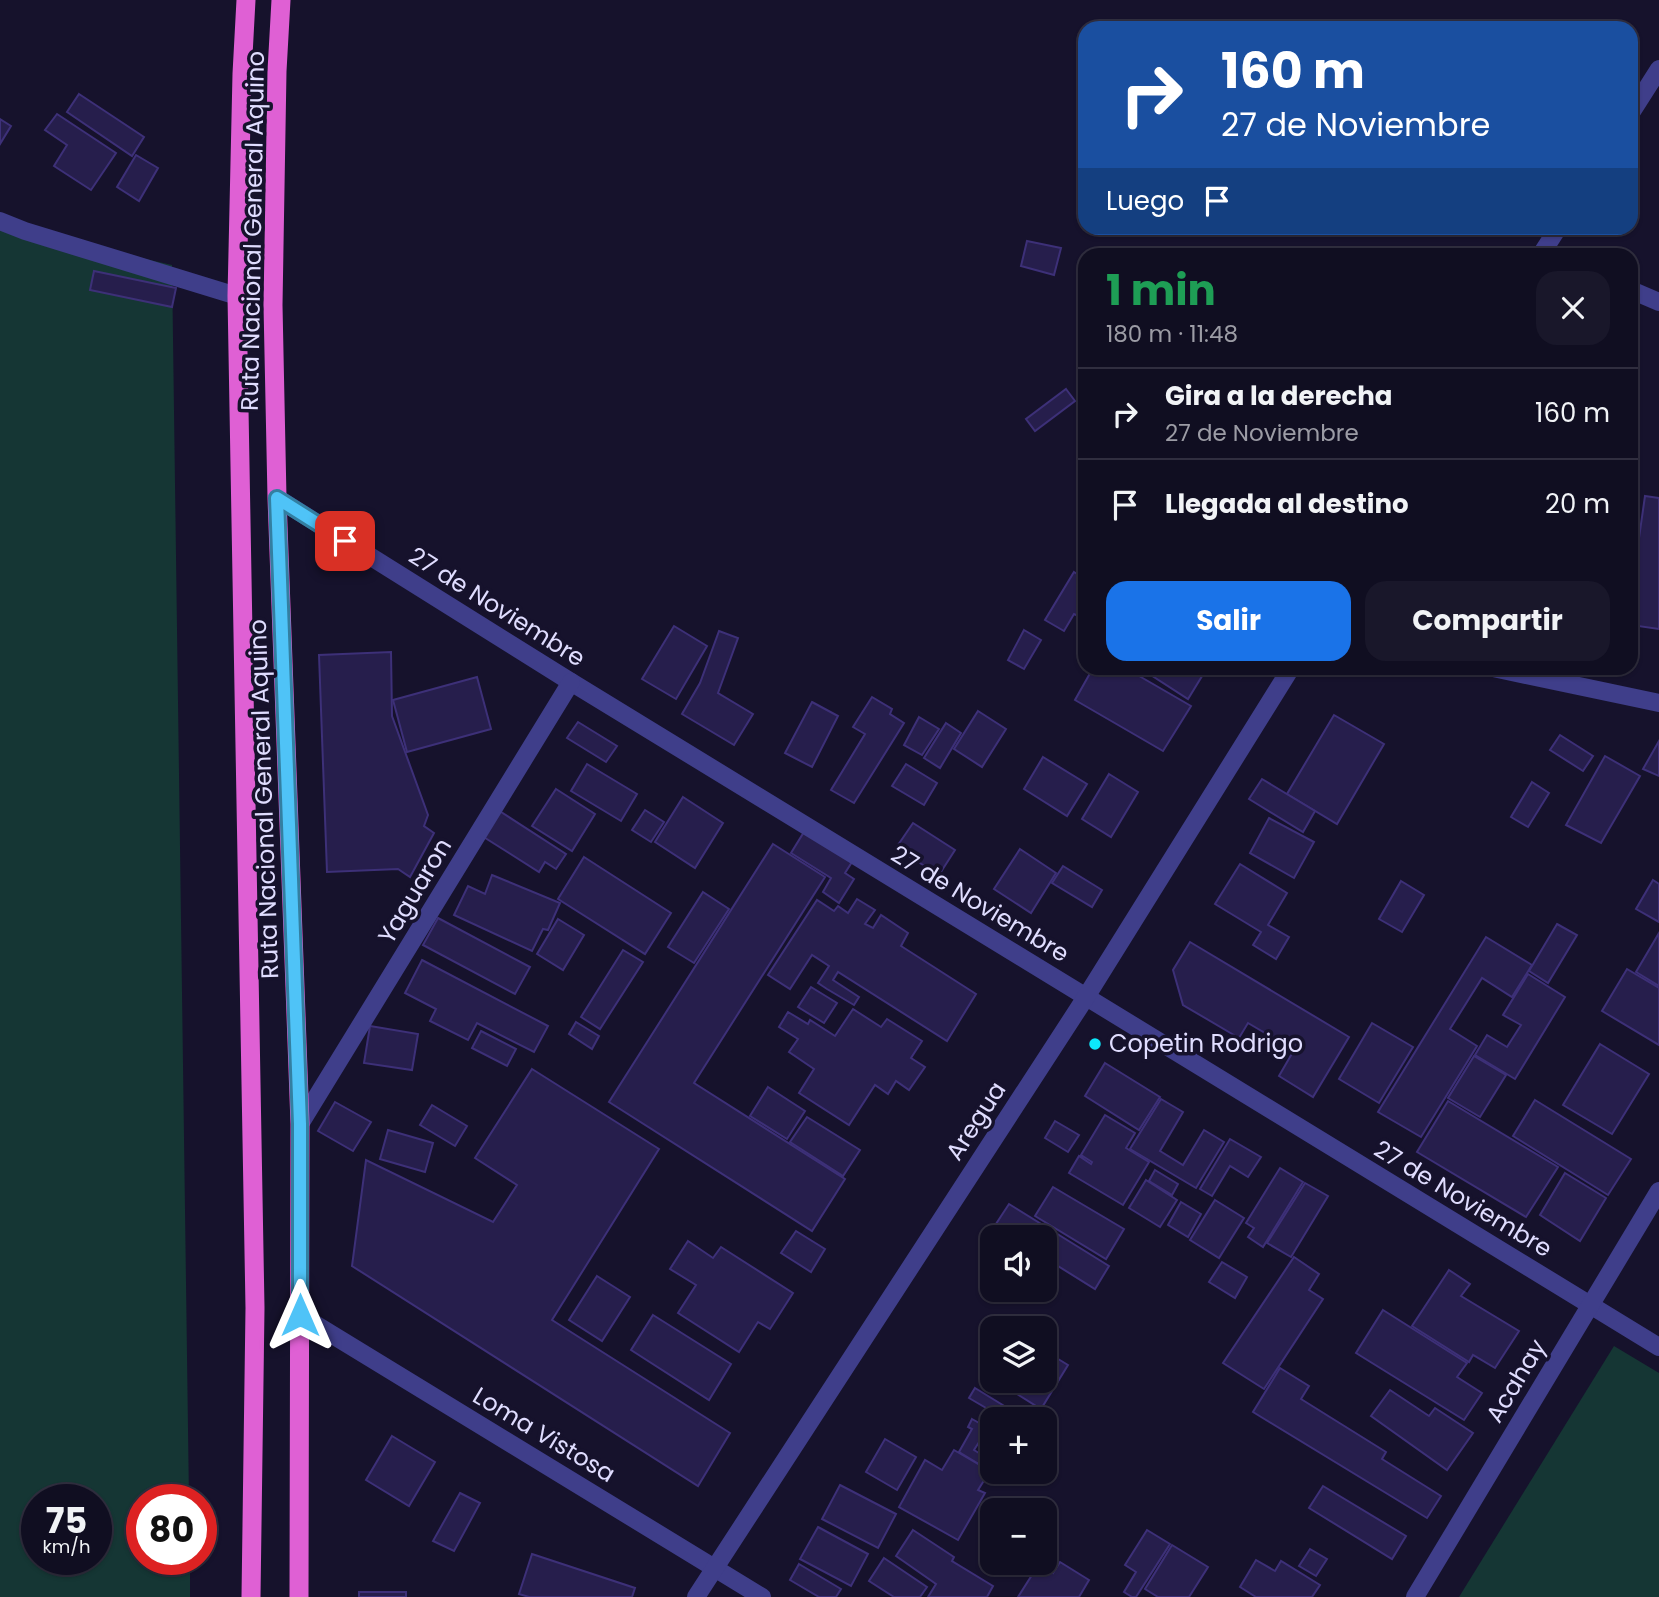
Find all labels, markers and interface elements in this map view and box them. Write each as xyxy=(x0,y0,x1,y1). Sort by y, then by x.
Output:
text: 160 m xyxy=(1221,37,1365,105)
icon: right xyxy=(1106,49,1197,140)
street label: Ruta Nacional General Aquino xyxy=(233,51,272,411)
text: 27 de Noviembre xyxy=(1221,102,1490,147)
icon: arrive xyxy=(1198,182,1236,220)
text: Luego xyxy=(1106,183,1184,219)
text: 1 min xyxy=(1106,261,1216,320)
button: close xyxy=(1536,271,1610,345)
text: 180 m · 11:48 xyxy=(1106,318,1238,350)
text: Gira a la derecha xyxy=(1165,378,1393,414)
icon: right xyxy=(1106,395,1144,433)
text: 160 m xyxy=(1535,395,1610,431)
text: 27 de Noviembre xyxy=(1165,417,1359,449)
icon: arrive xyxy=(1106,486,1144,524)
text: Llegada al destino xyxy=(1165,486,1409,522)
text: 20 m xyxy=(1545,486,1610,522)
pin xyxy=(315,511,375,571)
icon: arrive xyxy=(326,522,364,560)
street label: 27 de Noviembre xyxy=(403,539,592,674)
button: Salir xyxy=(1106,581,1351,661)
button: Compartir xyxy=(1365,581,1610,661)
street label: Ruta Nacional General Aquino xyxy=(241,619,286,979)
street label: Yaguaron xyxy=(370,832,459,950)
street label: 27 de Noviembre xyxy=(885,837,1075,970)
place label: Copetin Rodrigo xyxy=(1109,1027,1303,1060)
marker: Copetin Rodrigo xyxy=(1087,1036,1103,1052)
street label: Aregua xyxy=(938,1075,1013,1167)
street label: 27 de Noviembre xyxy=(1368,1132,1558,1265)
map controls xyxy=(980,1225,1057,1575)
button: sound xyxy=(980,1225,1057,1302)
position arrow xyxy=(263,1278,337,1352)
button: layers xyxy=(980,1316,1057,1393)
street label: Acahay xyxy=(1478,1332,1554,1429)
street label: Loma Vistosa xyxy=(467,1379,622,1490)
button: + xyxy=(980,1407,1057,1484)
speed limit sign: 80 xyxy=(126,1484,217,1575)
text: 75 xyxy=(46,1496,87,1545)
button: − xyxy=(980,1498,1057,1575)
text: km/h xyxy=(43,1534,90,1559)

